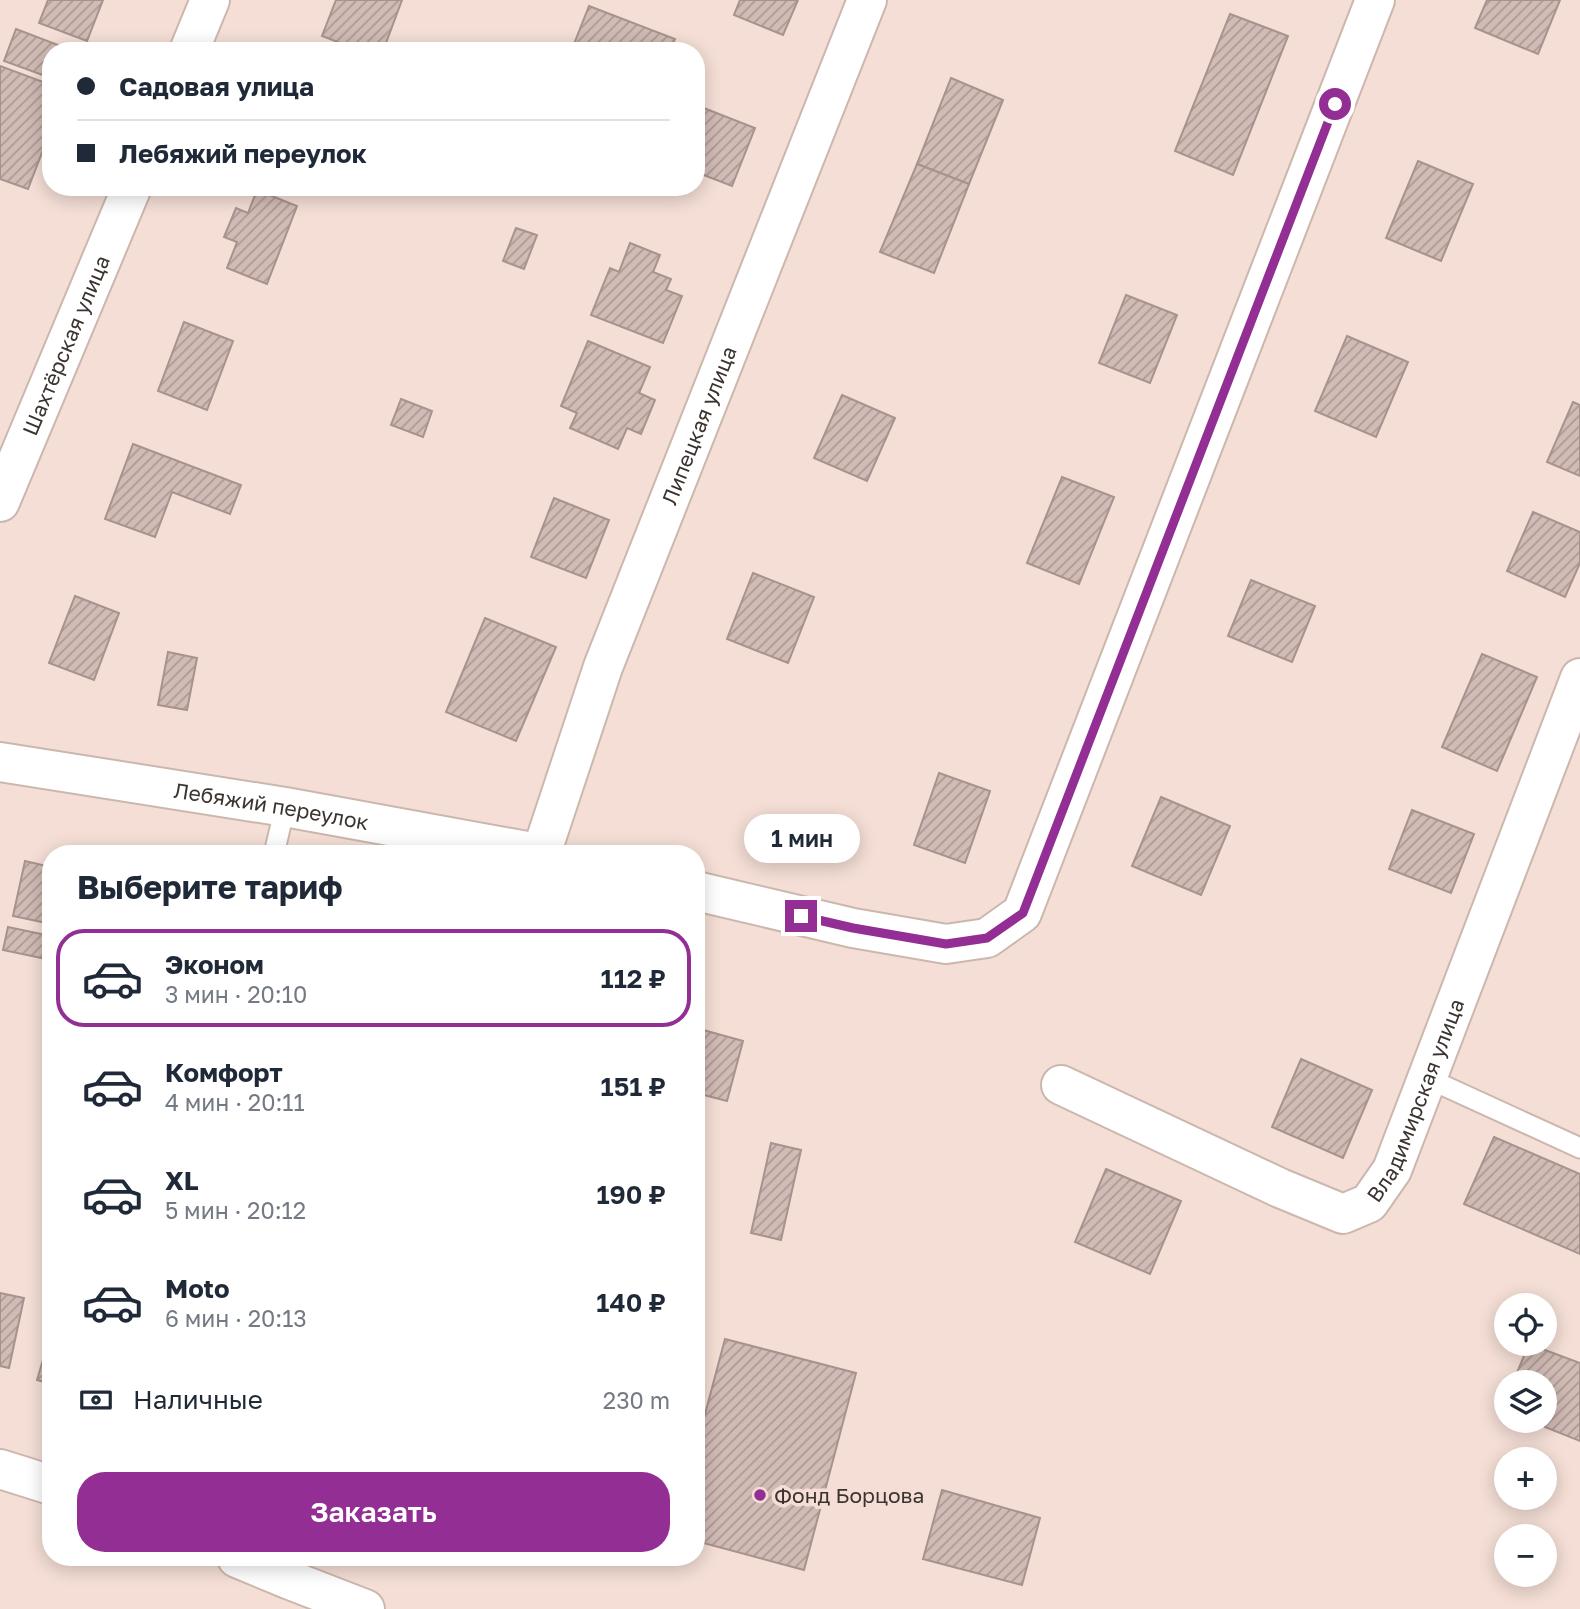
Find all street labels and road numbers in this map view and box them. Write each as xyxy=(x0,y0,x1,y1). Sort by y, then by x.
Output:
street label: Шахтёрская улица xyxy=(16,251,115,439)
street label: Липецкая улица xyxy=(656,342,742,508)
street label: Лебяжий переулок xyxy=(172,777,371,835)
street label: Владимирская улица xyxy=(1361,995,1469,1207)

